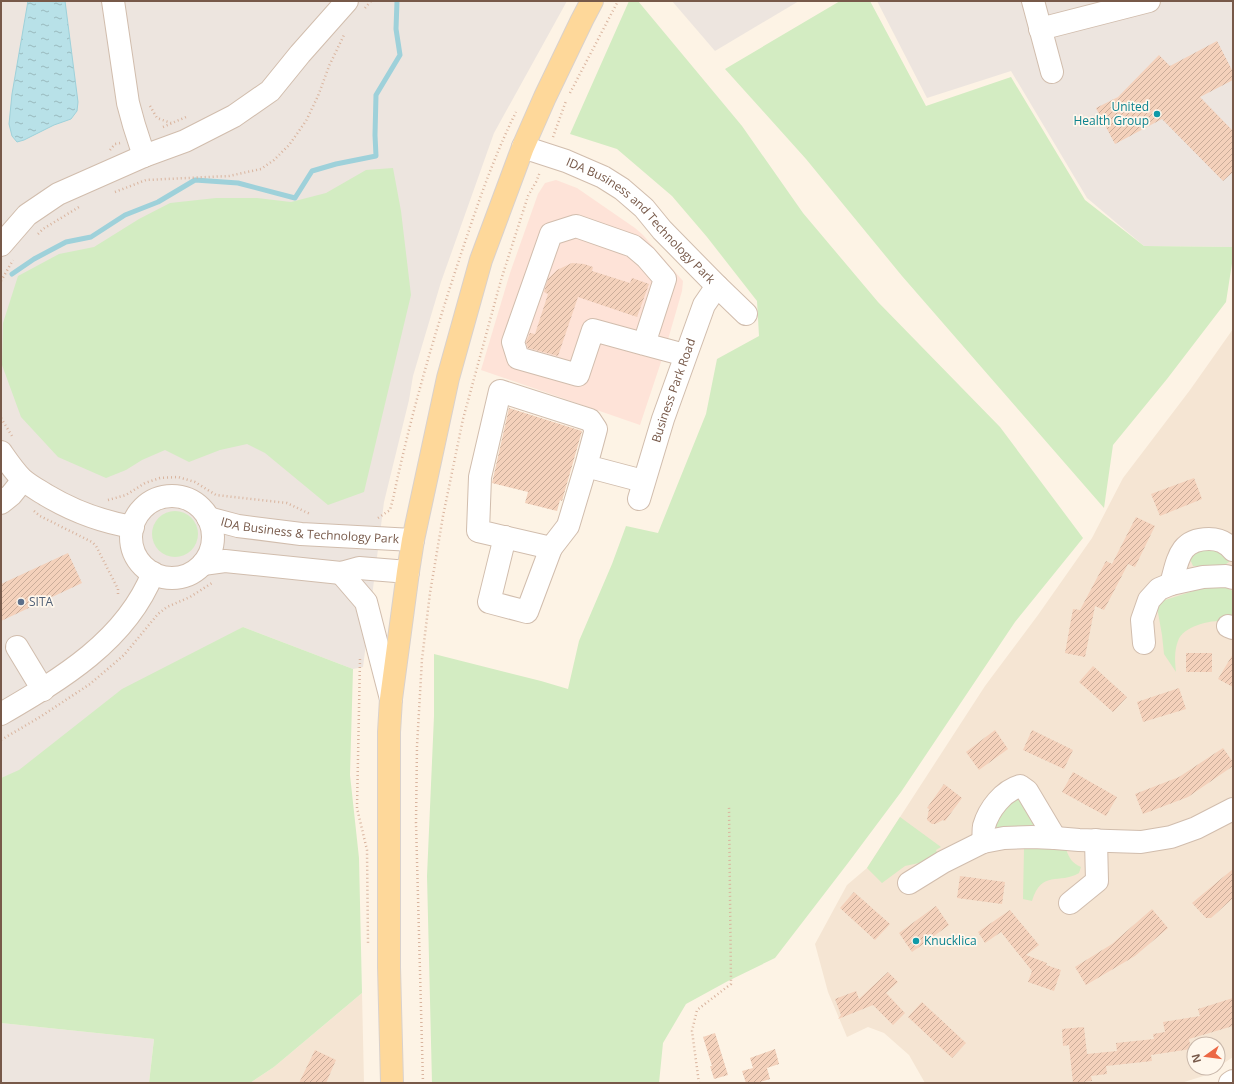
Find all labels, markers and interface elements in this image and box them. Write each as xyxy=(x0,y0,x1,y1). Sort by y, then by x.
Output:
place label: United Health Group xyxy=(1073,98,1149,129)
marker: United Health Group xyxy=(1152,109,1162,119)
street label: IDA Business and Technology Park xyxy=(564,153,720,288)
street label: Business Park Road xyxy=(647,336,699,445)
street label: IDA Business & Technology Park xyxy=(219,513,400,547)
place label: SITA xyxy=(29,593,54,610)
marker: SITA xyxy=(16,597,26,607)
place label: Knucklica xyxy=(924,932,977,949)
marker: Knucklica xyxy=(911,936,921,946)
north arrow xyxy=(1186,1036,1226,1076)
text: N xyxy=(1187,1052,1204,1065)

